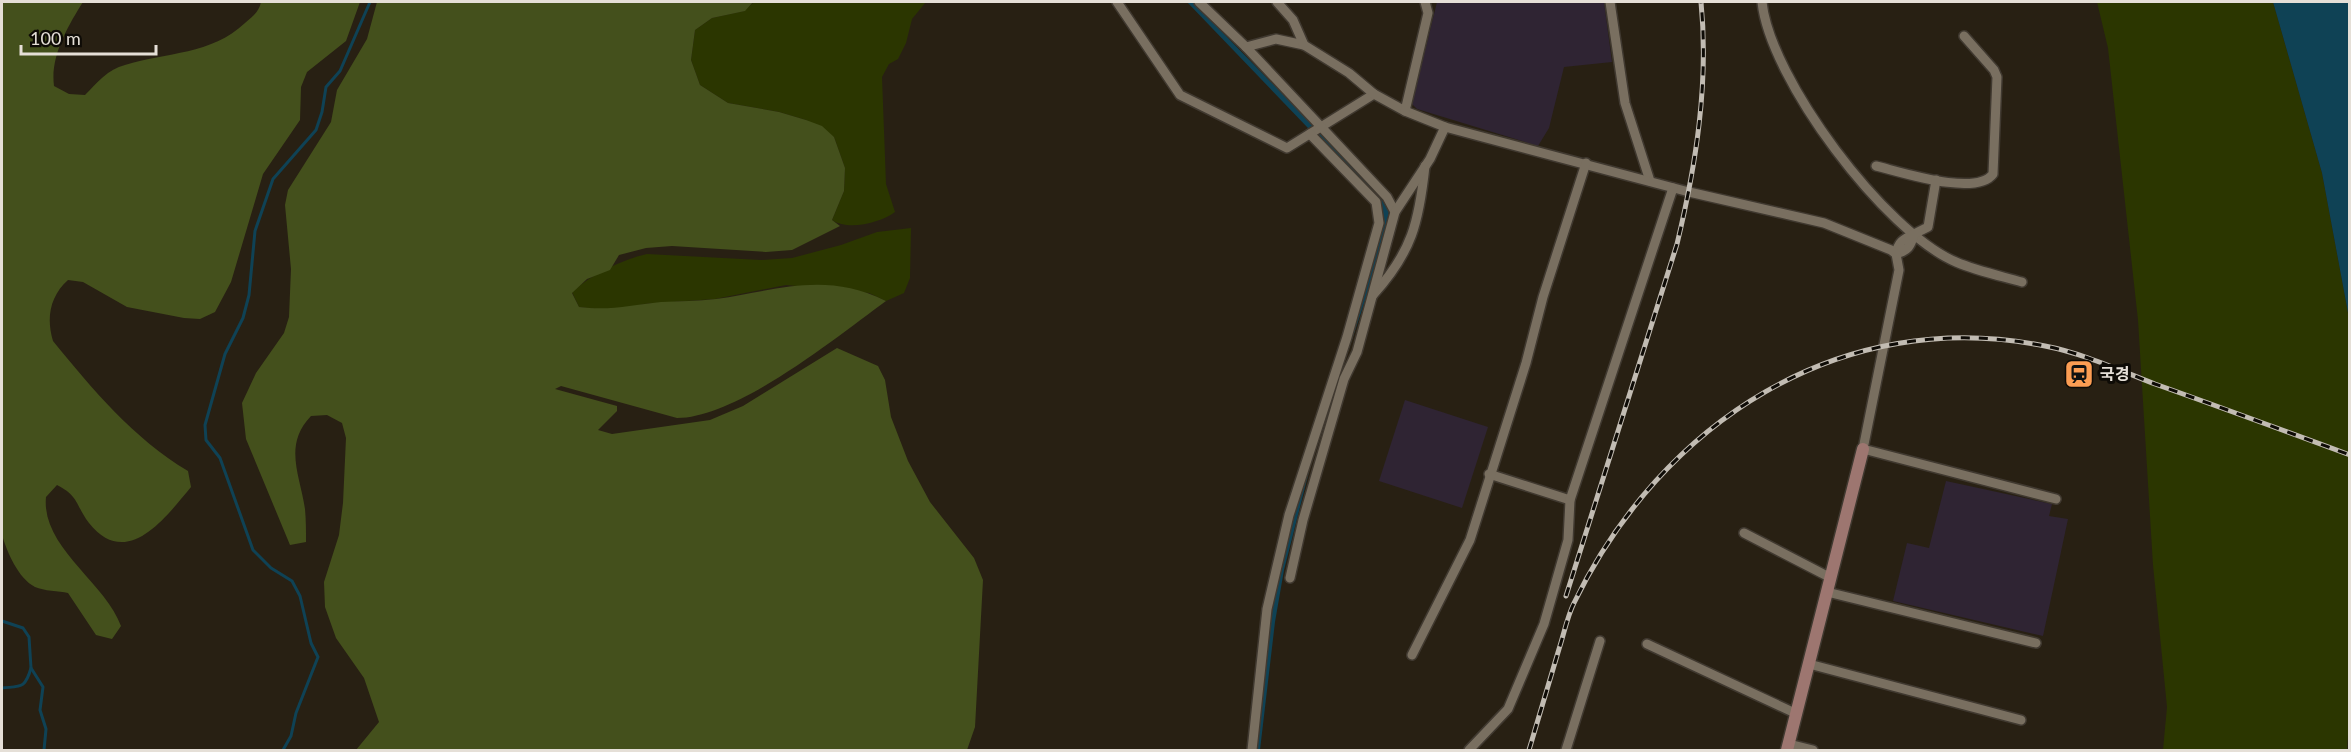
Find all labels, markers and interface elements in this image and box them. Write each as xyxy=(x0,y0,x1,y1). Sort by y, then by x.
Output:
scale bar xyxy=(21,18,156,56)
text: 100 m xyxy=(30,27,81,49)
station icon: 국경 xyxy=(2063,358,2095,390)
place label: 국경 xyxy=(2100,364,2129,383)

